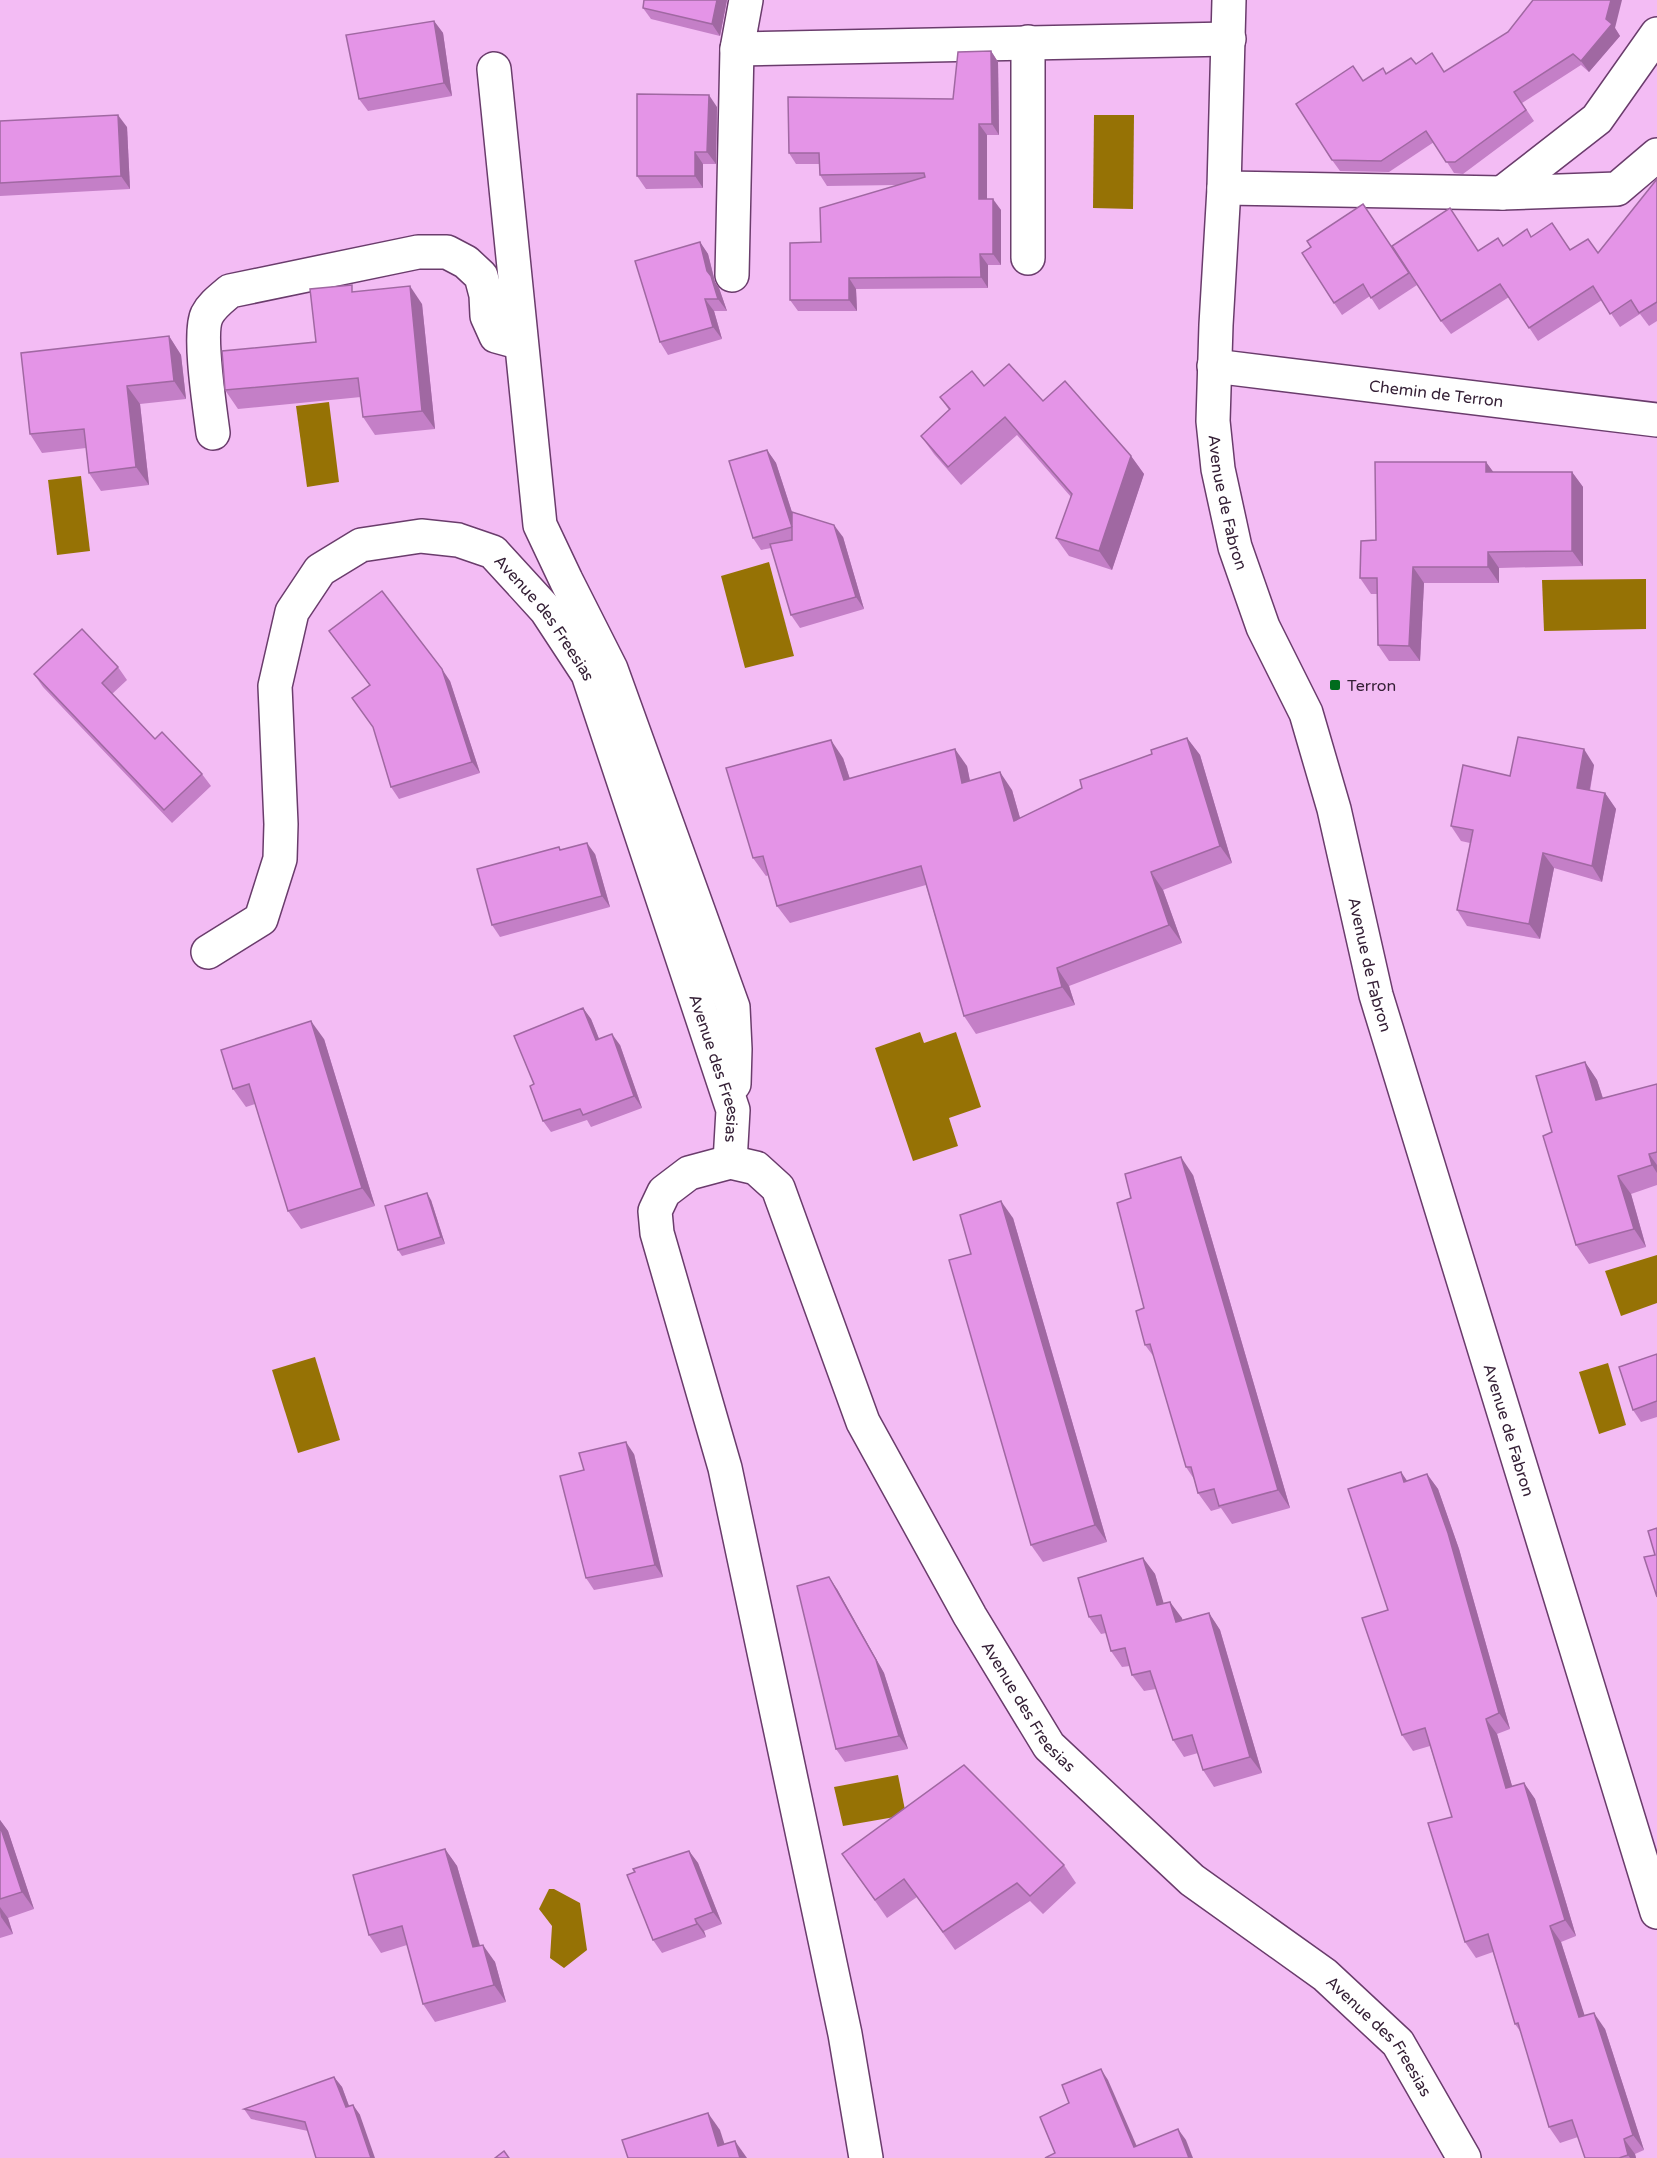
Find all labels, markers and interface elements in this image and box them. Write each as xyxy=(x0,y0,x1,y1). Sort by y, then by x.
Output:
street label: Chemin de Terron xyxy=(1368,376,1505,412)
street label: Avenue de Fabron xyxy=(1203,434,1251,573)
street label: Avenue des Freesias xyxy=(490,551,598,683)
place label: Terron xyxy=(1347,676,1396,696)
marker: Terron xyxy=(1328,678,1342,692)
street label: Avenue de Fabron xyxy=(1343,896,1396,1034)
street label: Avenue des Freesias xyxy=(684,992,743,1143)
street label: Avenue de Fabron xyxy=(1479,1361,1538,1499)
street label: Avenue des Freesias xyxy=(977,1638,1079,1777)
street label: Avenue des Freesias xyxy=(1322,1972,1436,2100)

